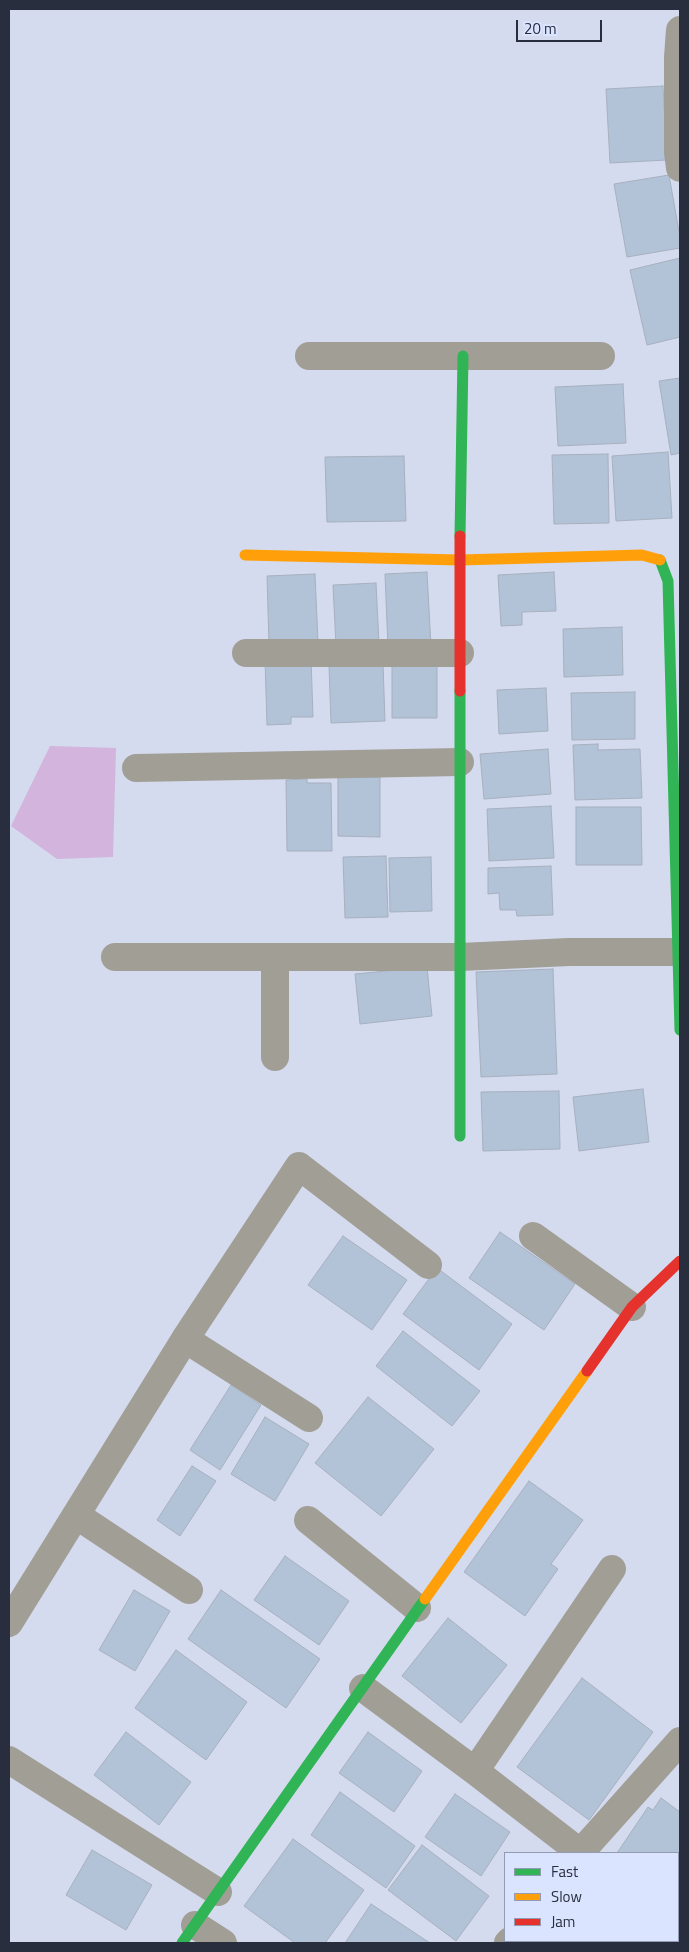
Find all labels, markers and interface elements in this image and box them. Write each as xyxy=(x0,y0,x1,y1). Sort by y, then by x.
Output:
scale bar xyxy=(519,10,605,42)
text: 20 m xyxy=(524,17,557,40)
legend xyxy=(504,1852,679,1942)
text: Fast xyxy=(551,1860,578,1883)
text: Slow xyxy=(551,1885,582,1908)
text: Jam xyxy=(551,1910,575,1933)

